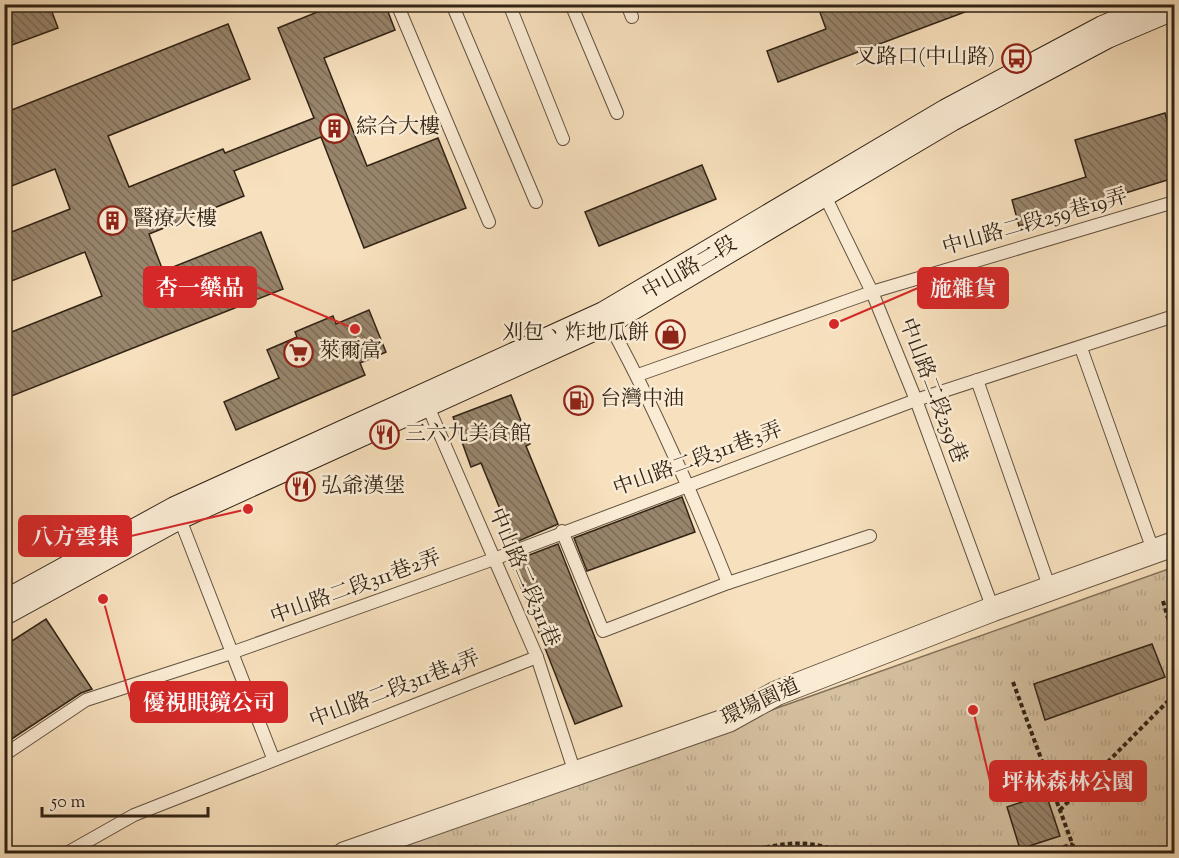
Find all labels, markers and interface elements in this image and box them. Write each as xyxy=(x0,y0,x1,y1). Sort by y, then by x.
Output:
bus stop icon: 叉路口(中山路) xyxy=(1000,42,1032,74)
place label: 叉路口(中山路) xyxy=(855,43,995,73)
building icon: 綜合大樓 xyxy=(319,112,351,144)
place label: 綜合大樓 xyxy=(356,113,440,143)
street label: 中山路二段259巷19弄 xyxy=(939,182,1131,264)
building icon: 醫療大樓 xyxy=(96,204,128,236)
place label: 醫療大樓 xyxy=(133,205,217,235)
street label: 中山路二段 xyxy=(637,230,743,308)
callout: 杏一藥品 xyxy=(144,267,256,307)
callout: 施雜貨 xyxy=(918,268,1008,308)
text: 杏一藥品 xyxy=(156,274,244,306)
text: 施雜貨 xyxy=(930,275,996,307)
street label: 中山路二段259巷 xyxy=(891,314,973,468)
shop icon: 刈包、炸地瓜餅 xyxy=(654,318,686,350)
place label: 刈包、炸地瓜餅 xyxy=(502,319,649,349)
supermarket icon: 萊爾富 xyxy=(282,336,314,368)
place label: 萊爾富 xyxy=(319,337,382,367)
fuel station icon: 台灣中油 xyxy=(563,384,595,416)
place label: 台灣中油 xyxy=(600,385,684,415)
street label: 中山路二段311巷3弄 xyxy=(609,415,787,505)
restaurant icon: 三六九美食館 xyxy=(368,419,400,451)
place label: 三六九美食館 xyxy=(405,420,531,450)
restaurant icon: 弘爺漢堡 xyxy=(284,471,316,503)
place label: 弘爺漢堡 xyxy=(321,472,405,502)
street label: 中山路二段311巷 xyxy=(480,504,566,652)
callout: 八方雲集 xyxy=(19,516,131,556)
text: 八方雲集 xyxy=(31,523,119,555)
street label: 中山路二段311巷2弄 xyxy=(266,543,446,633)
street label: 中山路二段311巷4弄 xyxy=(305,644,485,736)
street label: 環場園道 xyxy=(717,672,805,734)
callout: 優視眼鏡公司 xyxy=(131,682,287,722)
text: 優視眼鏡公司 xyxy=(143,689,275,721)
callout: 坪林森林公園 xyxy=(990,761,1146,801)
text: 坪林森林公園 xyxy=(1002,768,1134,800)
scale bar xyxy=(42,780,208,818)
text: 50 m xyxy=(50,790,86,816)

